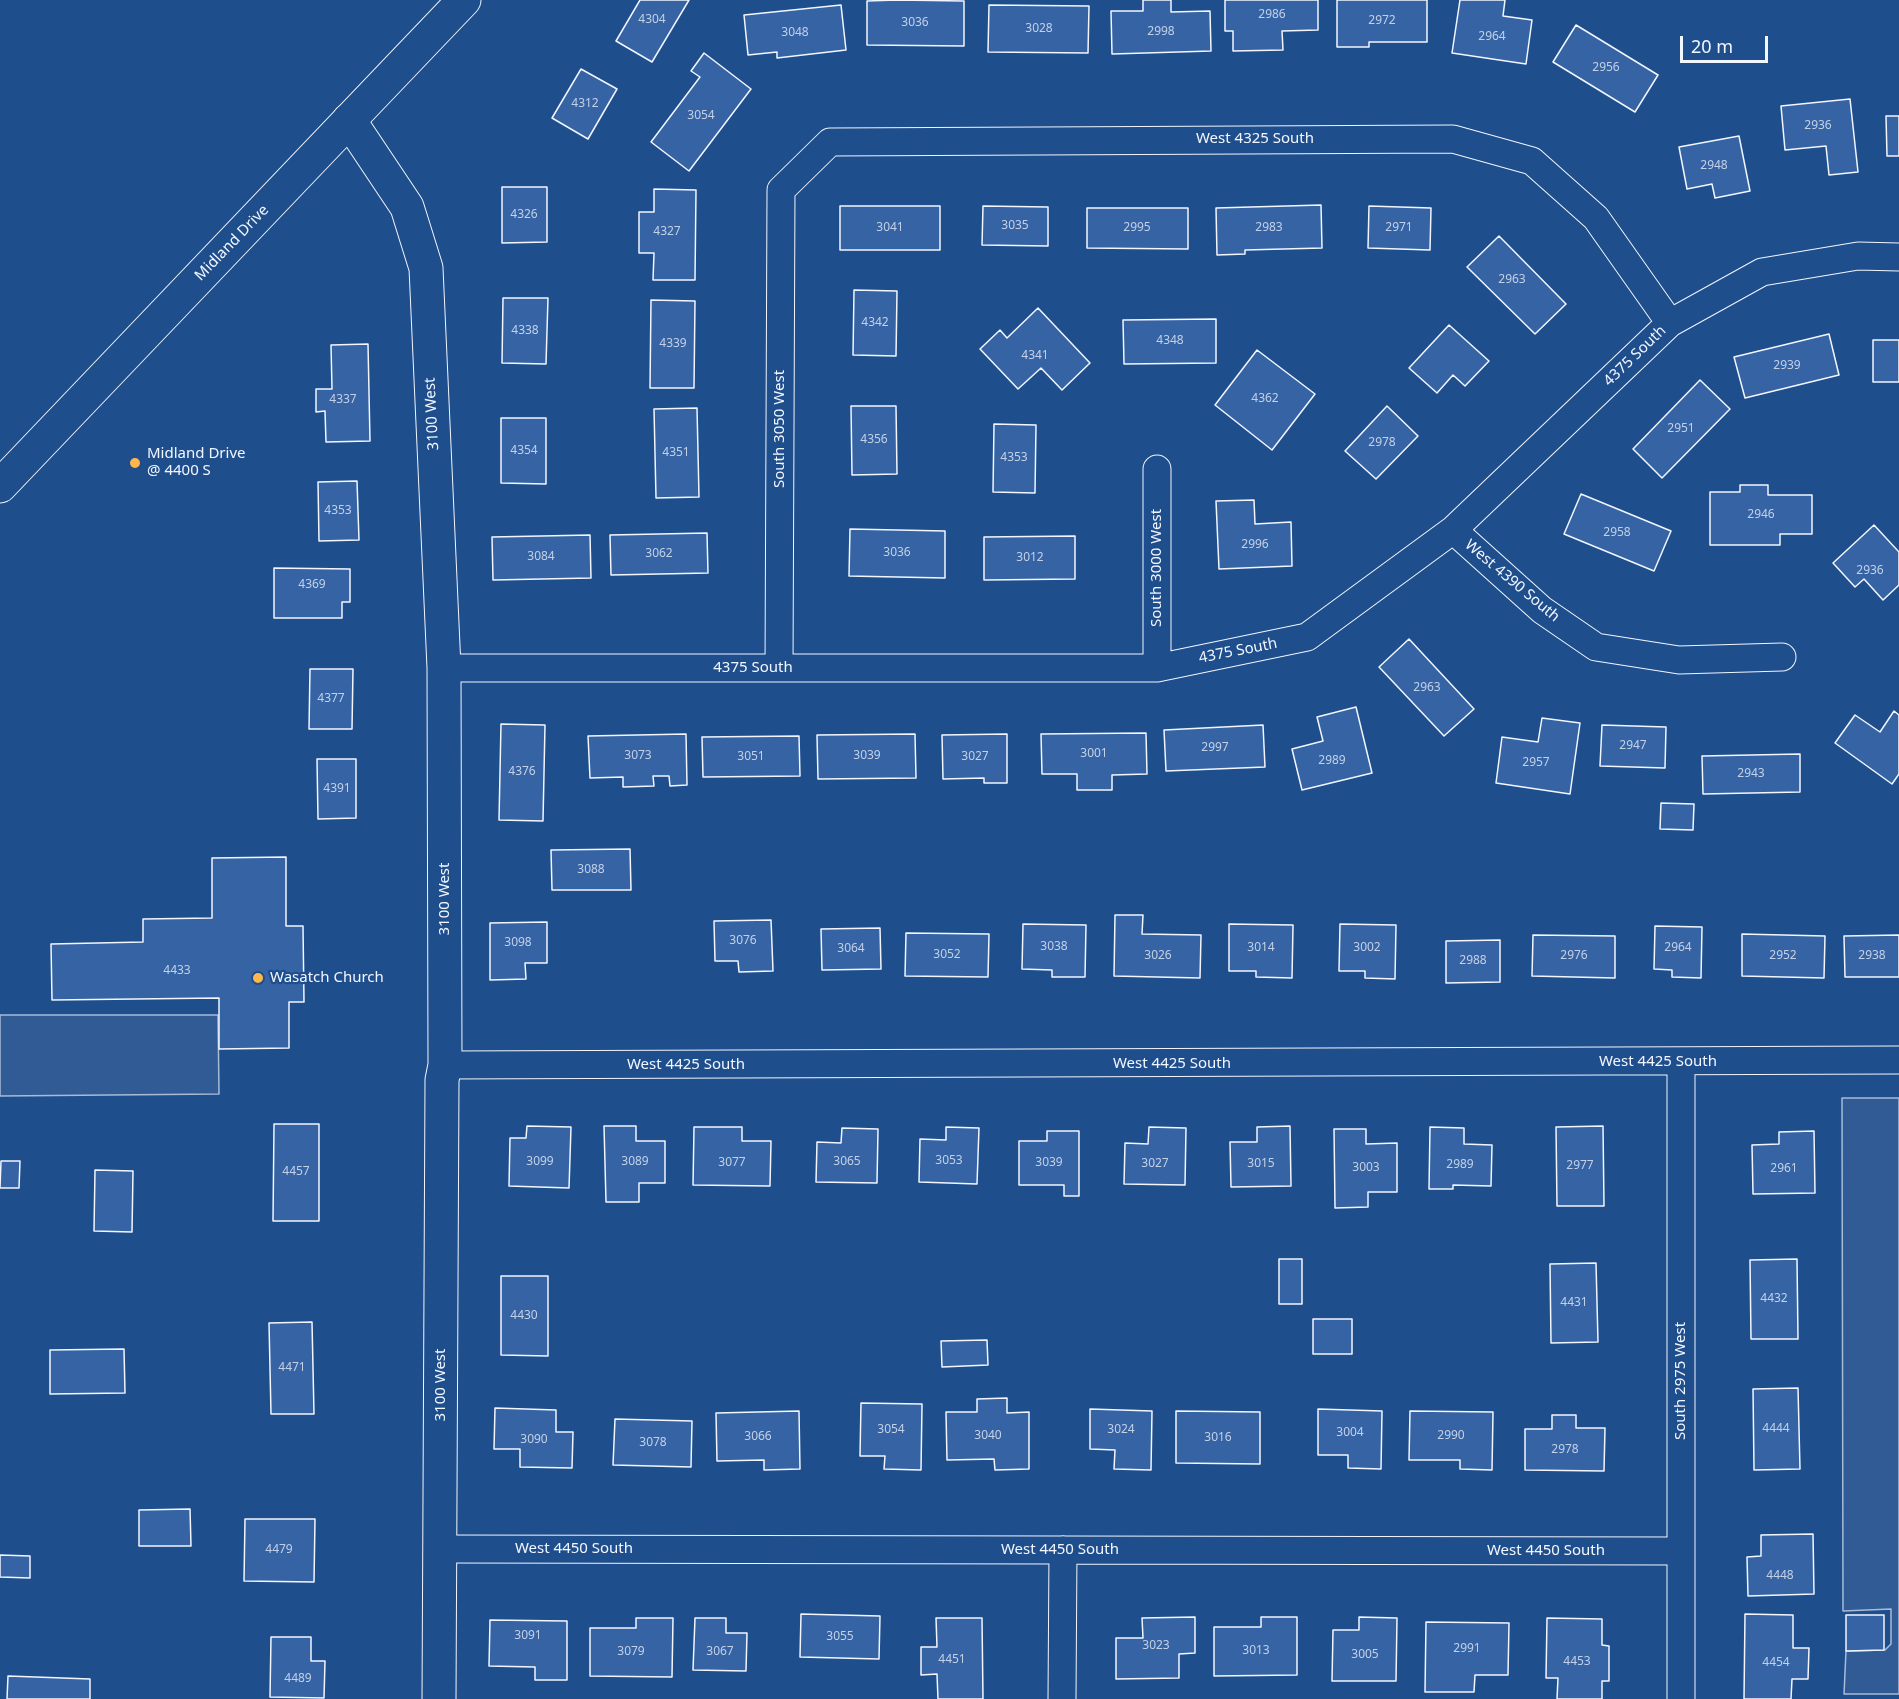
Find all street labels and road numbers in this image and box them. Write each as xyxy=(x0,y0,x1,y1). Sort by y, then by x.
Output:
street label: West 4325 South xyxy=(1196,130,1314,148)
street label: Midland Drive xyxy=(191,201,273,285)
street label: 4375 South xyxy=(1600,322,1670,390)
street label: South 3050 West xyxy=(771,370,789,488)
street label: 3100 West xyxy=(421,377,443,451)
street label: South 3000 West xyxy=(1148,509,1166,627)
street label: West 4390 South xyxy=(1461,536,1563,626)
street label: 4375 South xyxy=(1197,635,1279,667)
street label: 4375 South xyxy=(713,659,793,677)
street label: 3100 West xyxy=(436,863,454,935)
street label: West 4425 South xyxy=(1599,1053,1717,1071)
street label: West 4425 South xyxy=(1113,1055,1231,1073)
street label: West 4425 South xyxy=(627,1056,745,1074)
street label: South 2975 West xyxy=(1672,1322,1690,1440)
street label: 3100 West xyxy=(432,1349,450,1421)
street label: West 4450 South xyxy=(515,1540,633,1558)
street label: West 4450 South xyxy=(1001,1541,1119,1559)
street label: West 4450 South xyxy=(1487,1542,1605,1560)

